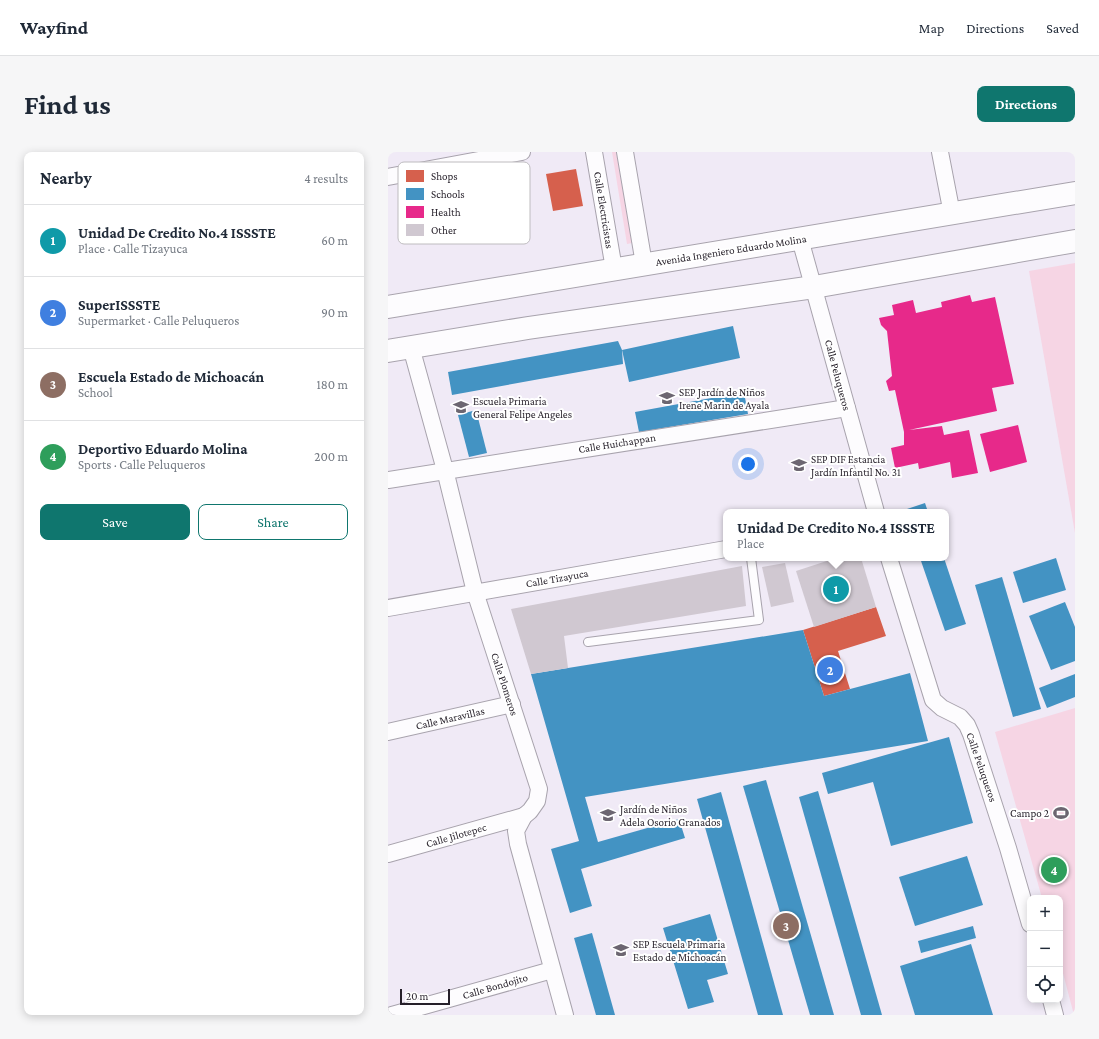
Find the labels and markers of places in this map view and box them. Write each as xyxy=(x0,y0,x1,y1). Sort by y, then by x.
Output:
place label: SEP Jardín de Niños Irene Marin de Ayala xyxy=(679,386,769,412)
school or university icon: SEP Jardín de Niños Irene Marin de Ayala xyxy=(658,389,676,407)
place label: Escuela Primaria General Felipe Angeles xyxy=(473,395,572,421)
school or university icon: Escuela Primaria General Felipe Angeles xyxy=(452,398,470,416)
place label: SEP DIF Estancia Jardín Infantil No. 31 xyxy=(810,453,901,479)
school or university icon: SEP DIF Estancia Jardín Infantil No. 31 xyxy=(790,456,808,474)
pin: 1 xyxy=(823,574,849,604)
pin: 2 xyxy=(817,655,843,685)
place label: Jardín de Niños Adela Osorio Granados xyxy=(619,803,721,828)
sports icon: Campo 2 xyxy=(1052,804,1070,822)
school or university icon: Jardín de Niños Adela Osorio Granados xyxy=(599,806,617,824)
place label: Campo 2 xyxy=(1010,807,1049,820)
pin: 4 xyxy=(1041,855,1067,885)
pin: 3 xyxy=(773,911,799,941)
place label: SEP Escuela Primaria Estado de Michoacán xyxy=(633,938,727,963)
school or university icon: SEP Escuela Primaria Estado de Michoacán xyxy=(612,941,630,959)

